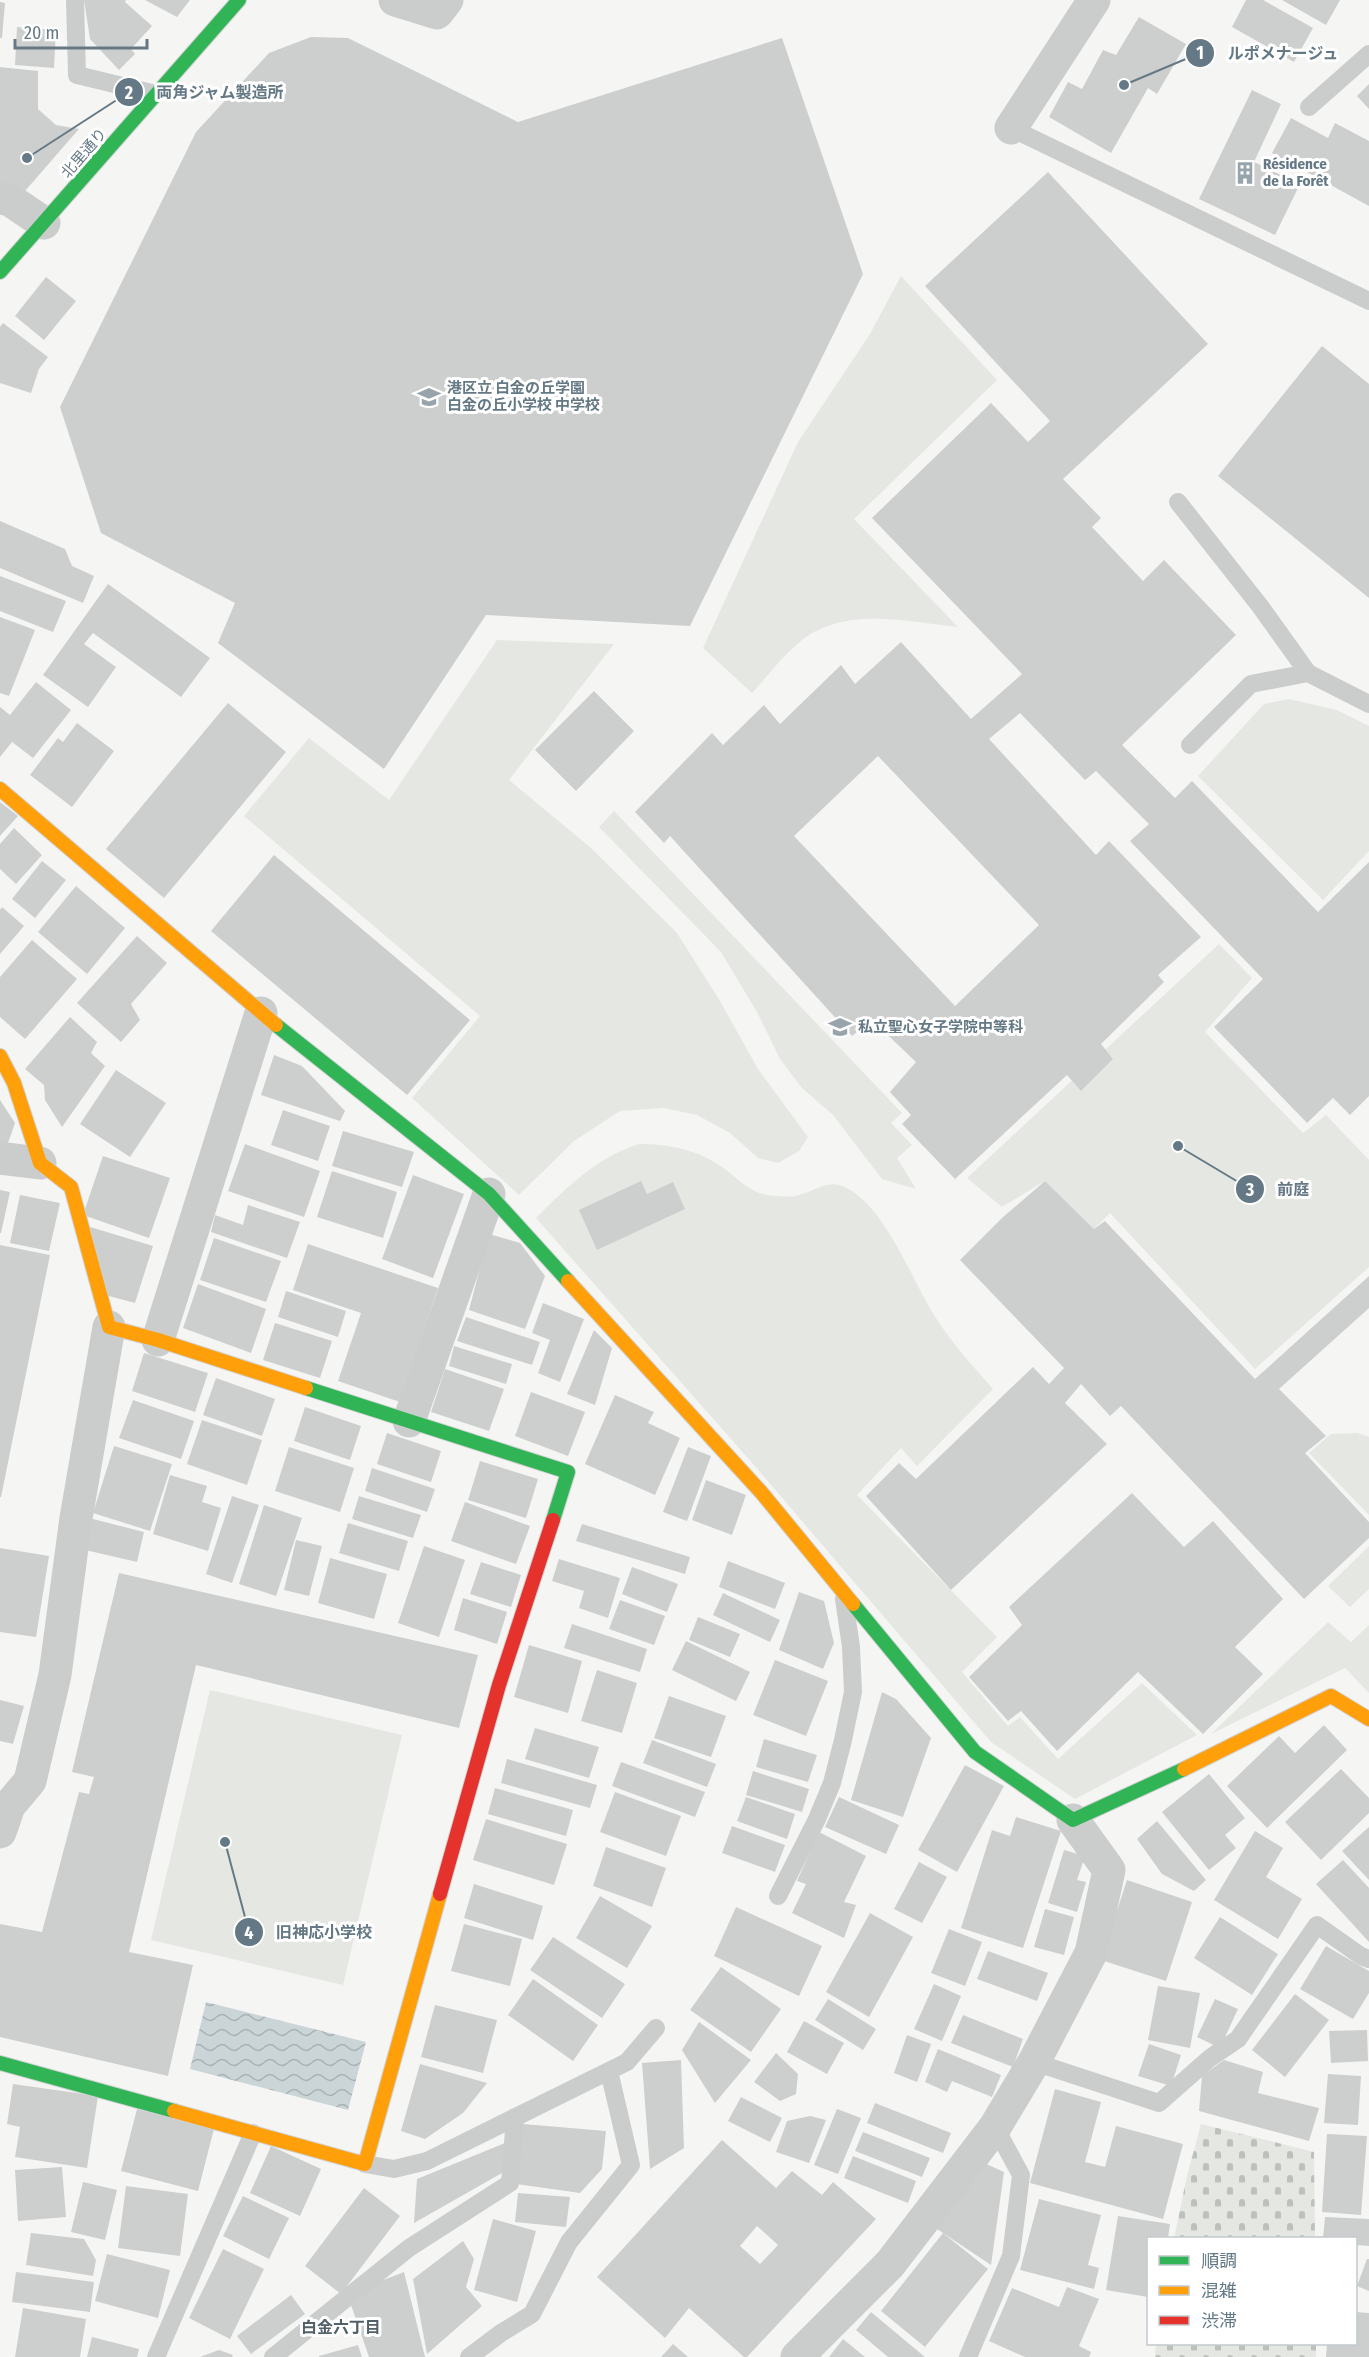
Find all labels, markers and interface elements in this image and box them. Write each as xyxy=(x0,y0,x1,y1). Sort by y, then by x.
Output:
scale bar xyxy=(15,12,147,50)
text: 20 m xyxy=(24,22,59,44)
callout: ルポメナージュ xyxy=(1185,36,1351,70)
text: 1 xyxy=(1196,42,1204,64)
text: ルポメナージュ xyxy=(1228,44,1338,63)
callout: 両角ジャム製造所 xyxy=(114,75,296,109)
text: 2 xyxy=(124,82,133,104)
text: 両角ジャム製造所 xyxy=(156,83,284,102)
street label: 北里通り xyxy=(58,124,110,182)
place label: Résidence de la Forêt xyxy=(1263,155,1329,190)
building icon: Résidence de la Forêt xyxy=(1232,160,1258,186)
place label: 港区立 白金の丘学園 白金の丘小学校 中学校 xyxy=(447,379,600,414)
school or university icon: 港区立 白金の丘学園 白金の丘小学校 中学校 xyxy=(416,384,442,410)
school or university icon: 私立聖心女子学院中等科 xyxy=(827,1014,853,1040)
place label: 私立聖心女子学院中等科 xyxy=(858,1018,1023,1036)
callout: 前庭 xyxy=(1235,1172,1321,1206)
text: 3 xyxy=(1245,1179,1255,1201)
text: 前庭 xyxy=(1277,1180,1309,1199)
callout: 旧神応小学校 xyxy=(234,1915,384,1949)
text: 4 xyxy=(244,1922,254,1944)
text: 旧神応小学校 xyxy=(276,1923,372,1942)
legend xyxy=(1147,2237,1357,2345)
text: 順調 xyxy=(1201,2250,1237,2272)
text: 混雑 xyxy=(1201,2280,1237,2302)
text: 渋滞 xyxy=(1201,2310,1237,2332)
district label: 白金六丁目 xyxy=(301,2318,381,2337)

